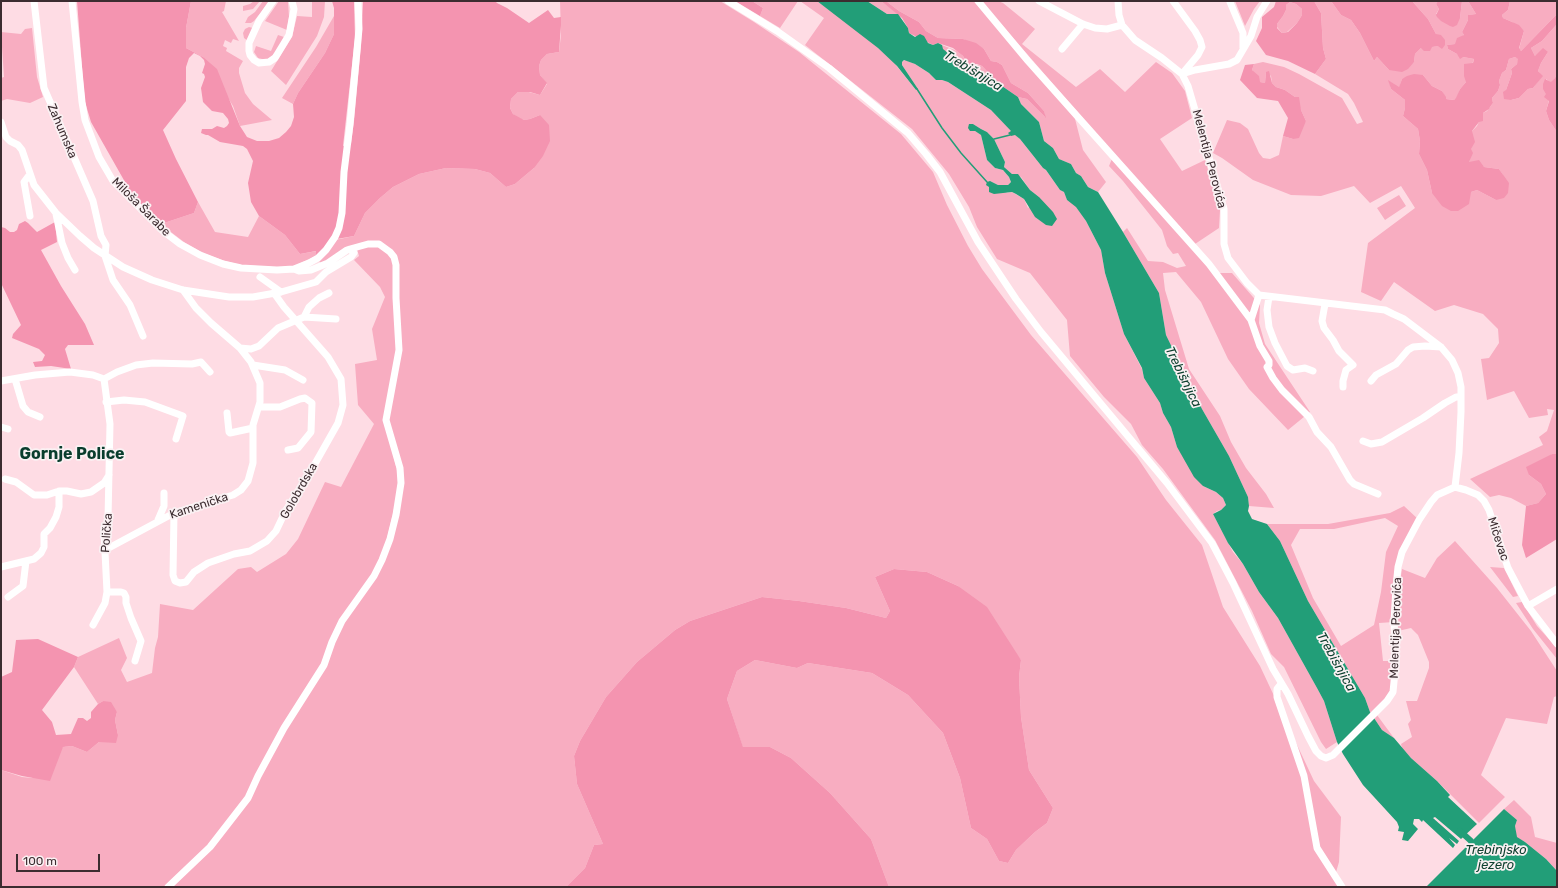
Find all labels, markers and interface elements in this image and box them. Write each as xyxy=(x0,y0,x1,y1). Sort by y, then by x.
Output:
water label: Trebišnjica xyxy=(941,47,1005,95)
street label: Zahumska xyxy=(44,102,80,160)
street label: Melentija Perovića xyxy=(1189,108,1229,210)
street label: Miloša Šarabe xyxy=(109,175,173,239)
water label: Trebišnjica xyxy=(1162,344,1204,410)
district label: Gornje Police xyxy=(19,444,125,464)
street label: Golobrdska xyxy=(277,460,321,522)
street label: Kamenička xyxy=(168,490,230,522)
street label: Polička xyxy=(98,513,116,553)
street label: Mičevac xyxy=(1484,515,1512,563)
street label: Melentija Perovića xyxy=(1387,577,1405,679)
water label: Trebišnjica xyxy=(1313,630,1359,694)
water label: Trebinjsko jezero xyxy=(1465,842,1527,873)
scale bar xyxy=(18,846,102,872)
text: 100 m xyxy=(23,854,57,868)

